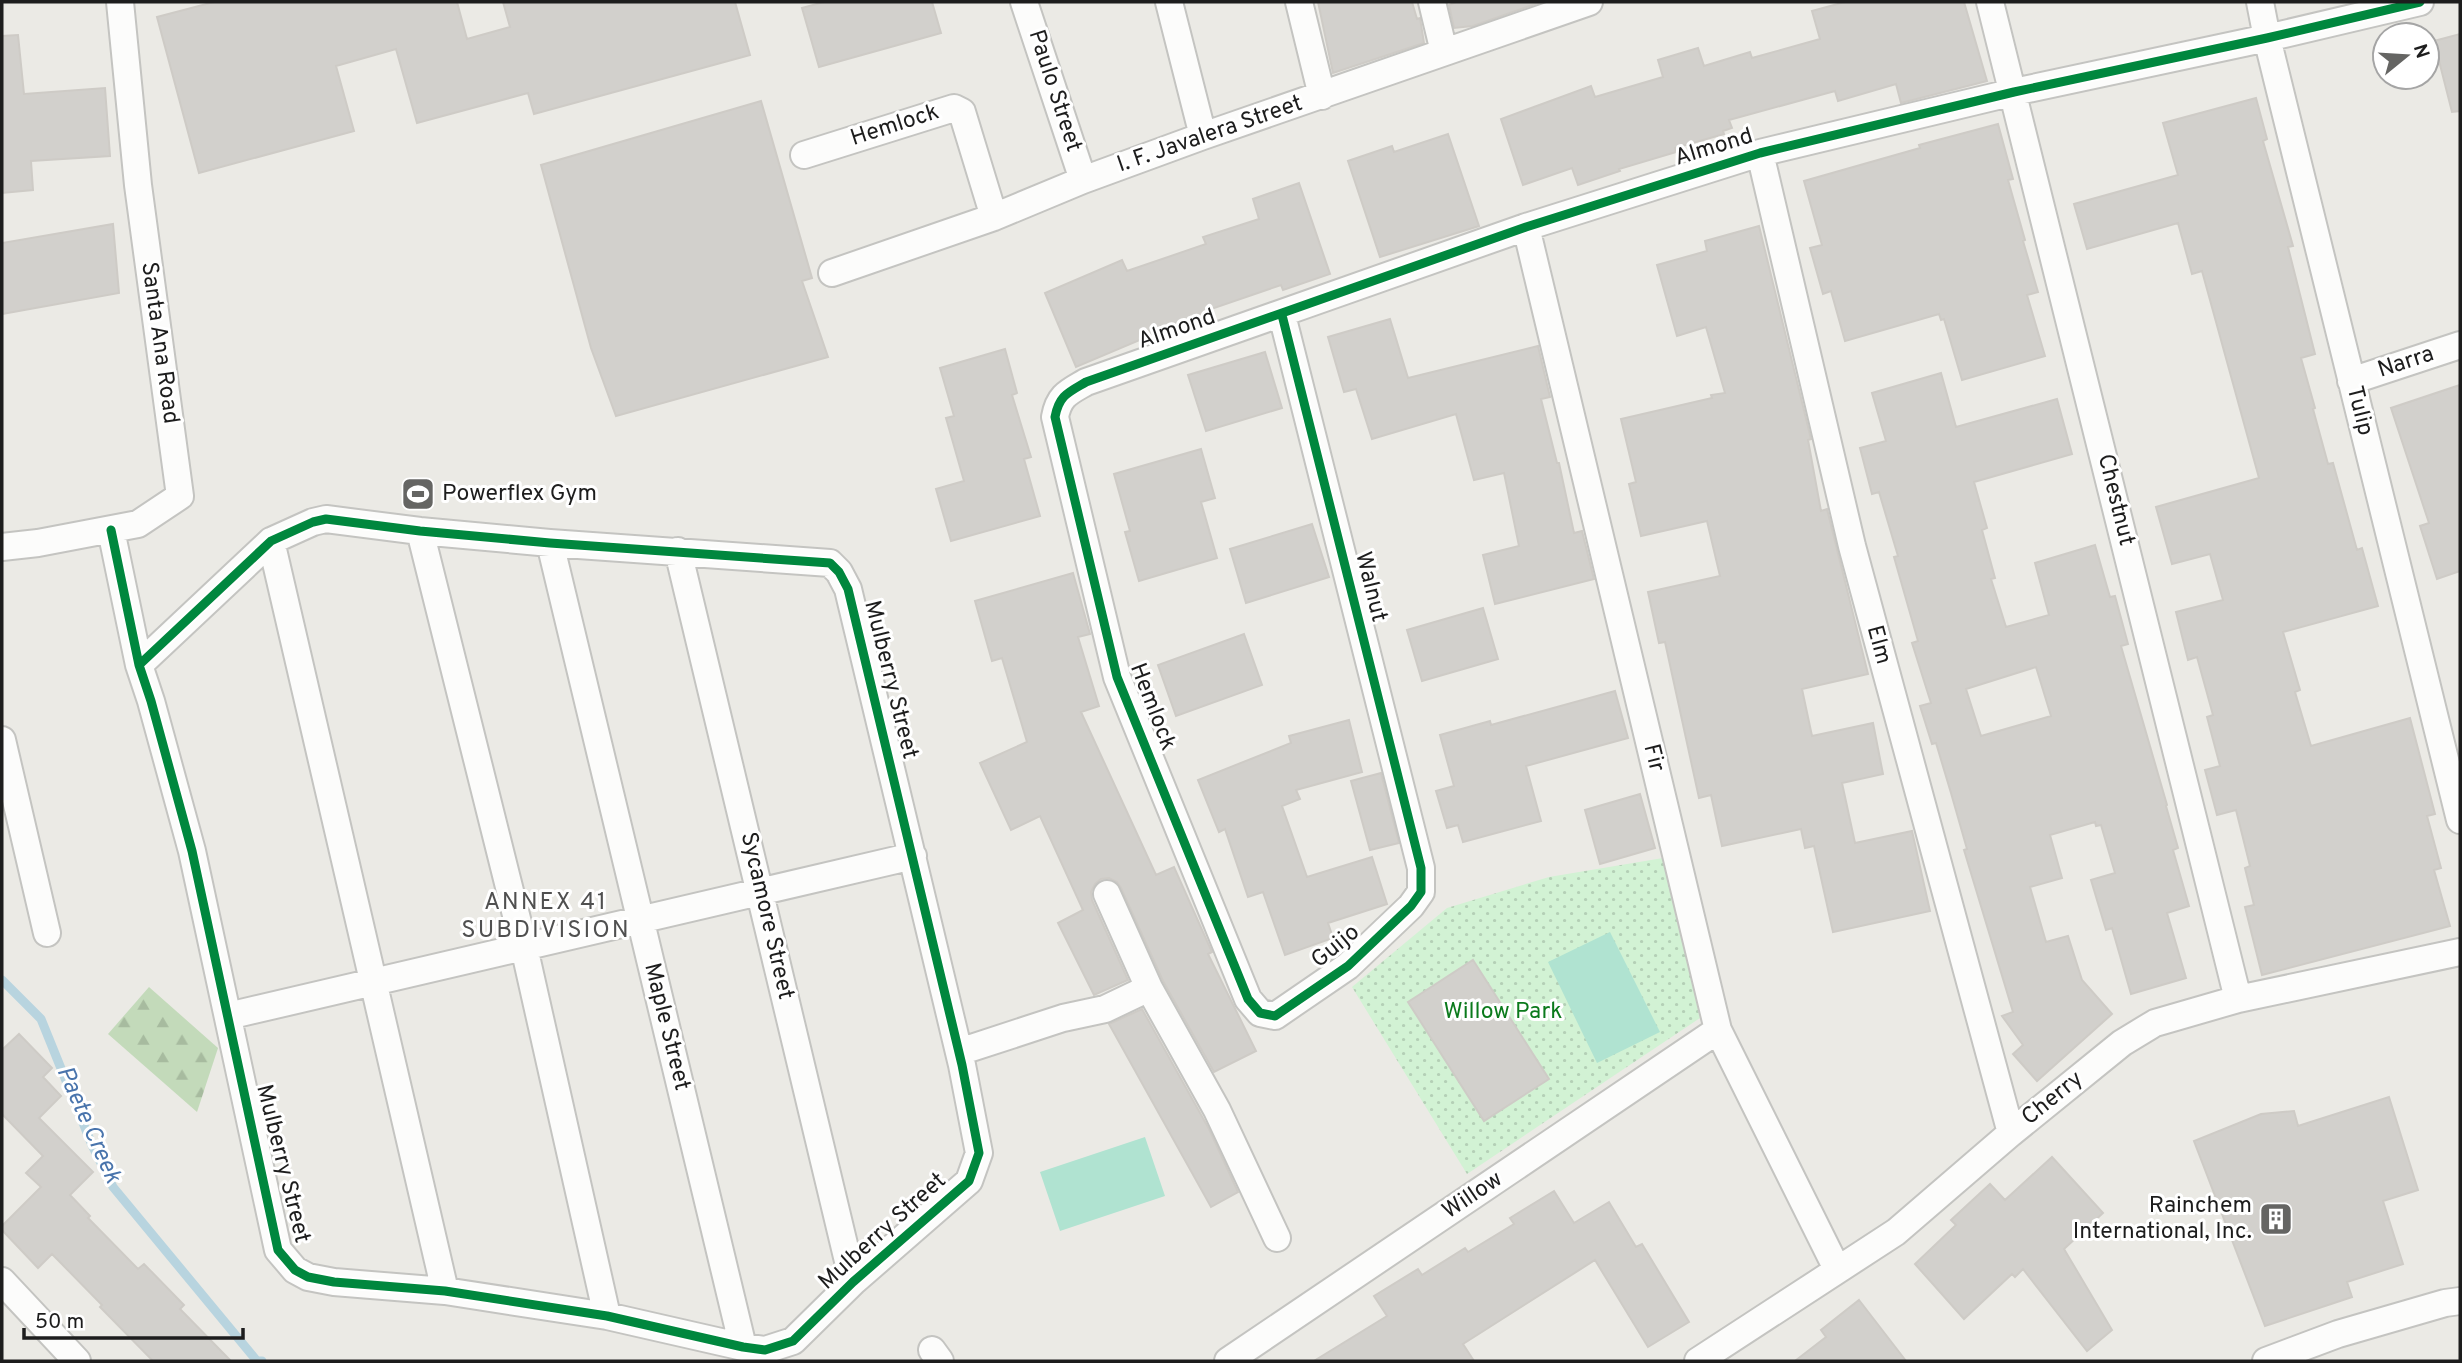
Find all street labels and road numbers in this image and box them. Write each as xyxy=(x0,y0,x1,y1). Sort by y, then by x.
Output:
street label: Paulo Street xyxy=(1021,26,1087,156)
street label: I. F. Javalera Street xyxy=(1113,90,1307,180)
street label: Hemlock xyxy=(847,98,943,154)
street label: Almond xyxy=(1671,122,1757,174)
street label: Santa Ana Road xyxy=(133,260,185,426)
street label: Almond xyxy=(1134,303,1220,357)
street label: Narra xyxy=(2374,340,2438,386)
street label: Tulip xyxy=(2339,383,2379,439)
street label: Chestnut xyxy=(2090,451,2140,549)
street label: Walnut xyxy=(1347,549,1393,625)
street label: Mulberry Street xyxy=(856,598,924,762)
street label: Elm xyxy=(1859,622,1897,668)
street label: Hemlock xyxy=(1122,659,1182,755)
street label: Fir xyxy=(1636,741,1670,775)
street label: Sycamore Street xyxy=(733,829,799,1003)
street label: Guijo xyxy=(1306,919,1366,975)
street label: Maple Street xyxy=(636,960,696,1094)
street label: Cherry xyxy=(2016,1065,2090,1133)
street label: Mulberry Street xyxy=(248,1082,316,1246)
street label: Willow xyxy=(1437,1165,1509,1227)
street label: Mulberry Street xyxy=(813,1167,953,1297)

